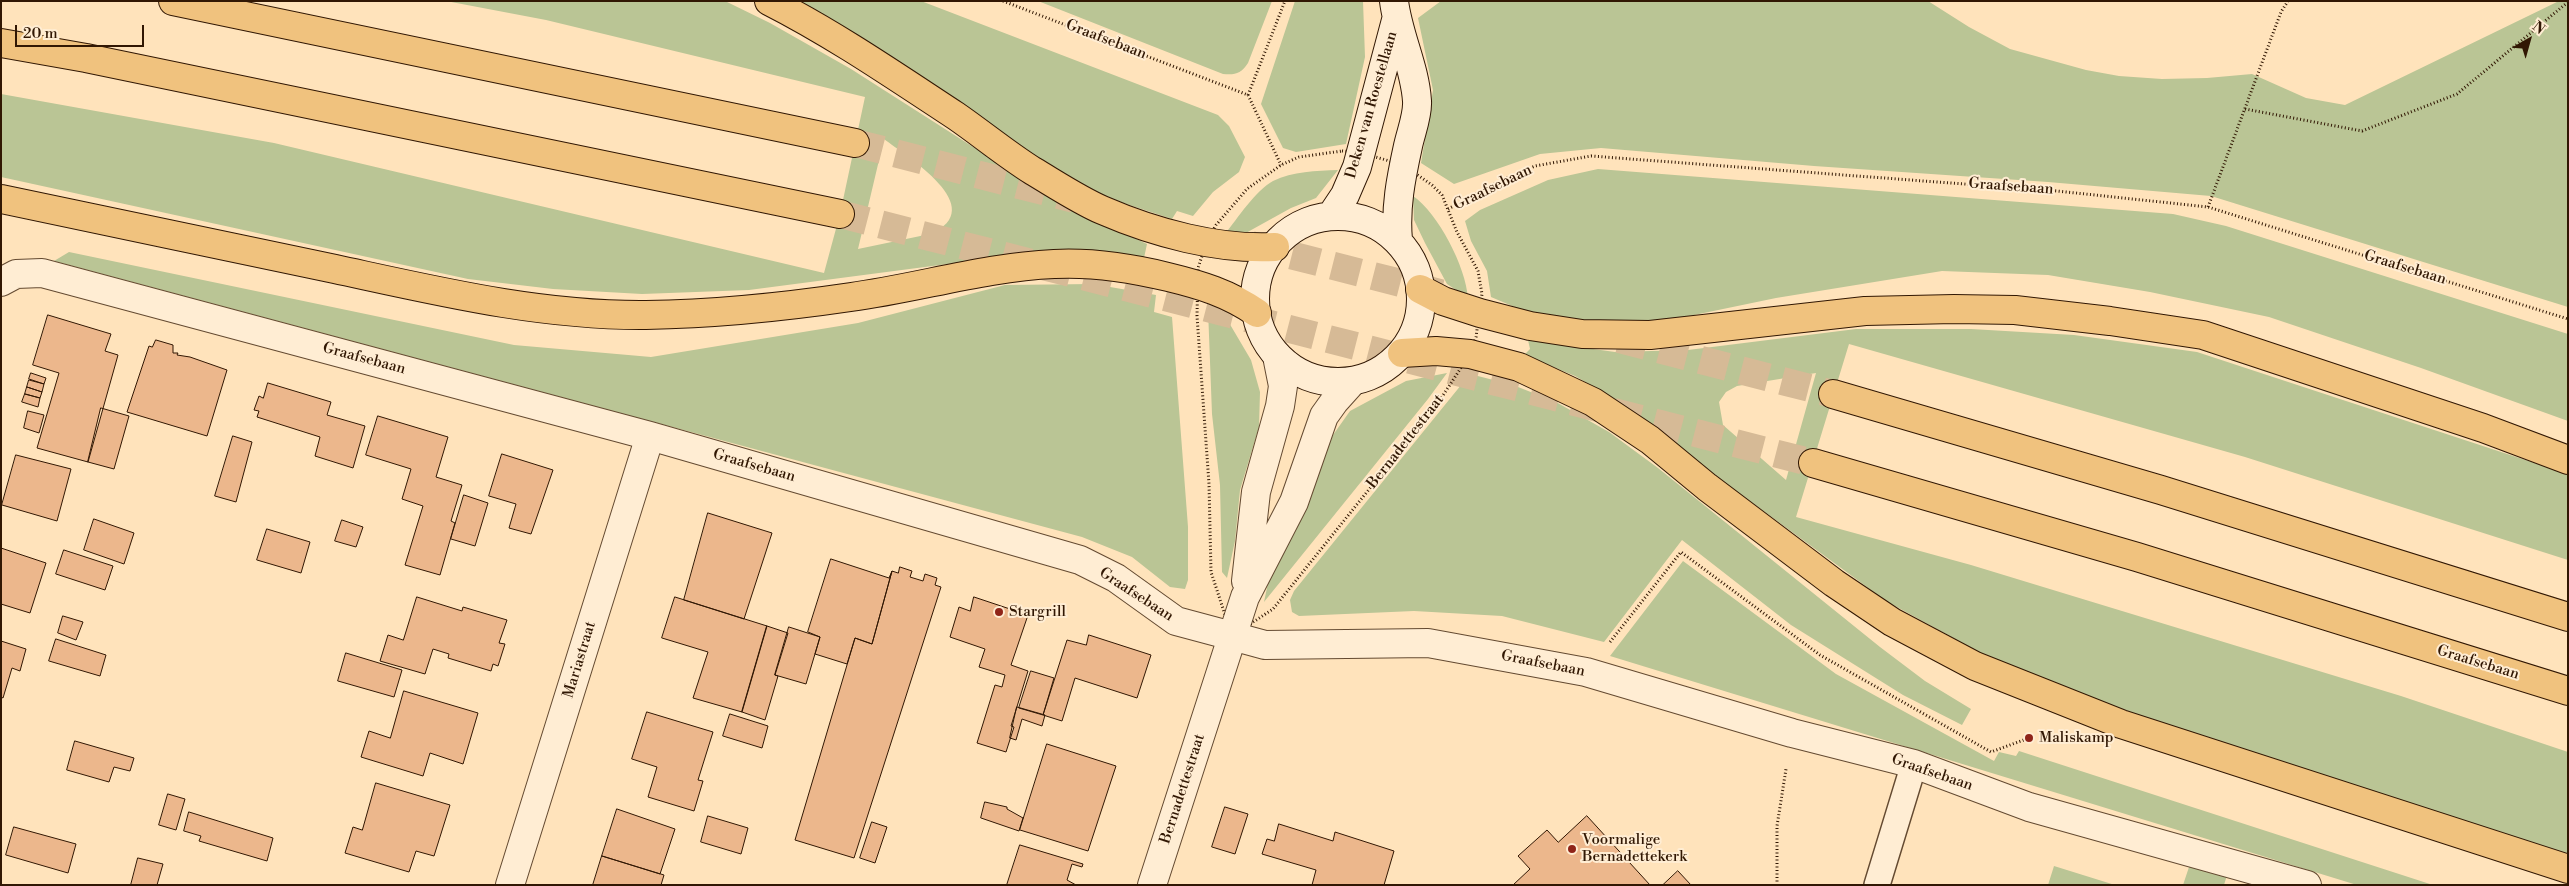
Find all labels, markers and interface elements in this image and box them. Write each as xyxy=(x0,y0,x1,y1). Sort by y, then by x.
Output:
scale bar xyxy=(18,15,146,47)
north arrow xyxy=(2504,15,2554,65)
street label: Graafsebaan xyxy=(1063,16,1149,64)
text: N xyxy=(2528,18,2548,39)
text: 20 m xyxy=(23,24,58,43)
street label: Deken van Roestellaan xyxy=(1342,29,1402,181)
street label: Graafsebaan xyxy=(1451,161,1535,215)
street label: Graafsebaan xyxy=(1968,175,2054,199)
street label: Graafsebaan xyxy=(2362,247,2448,289)
street label: Graafsebaan xyxy=(321,339,407,379)
street label: Bernadettestraat xyxy=(1364,391,1448,493)
street label: Graafsebaan xyxy=(711,446,797,486)
street label: Graafsebaan xyxy=(1095,564,1177,626)
place label: Stargrill xyxy=(1009,603,1066,621)
marker: Stargrill xyxy=(993,606,1005,618)
street label: Mariastraat xyxy=(560,620,600,700)
street label: Graafsebaan xyxy=(2435,642,2521,684)
street label: Graafsebaan xyxy=(1500,647,1586,681)
place label: Maliskamp xyxy=(2039,729,2113,747)
street label: Bernadettestraat xyxy=(1157,732,1209,846)
marker: Maliskamp xyxy=(2023,732,2035,744)
street label: Graafsebaan xyxy=(1889,751,1975,795)
place label: Voormalige Bernadettekerk xyxy=(1582,831,1687,866)
marker: Voormalige Bernadettekerk xyxy=(1566,843,1578,855)

